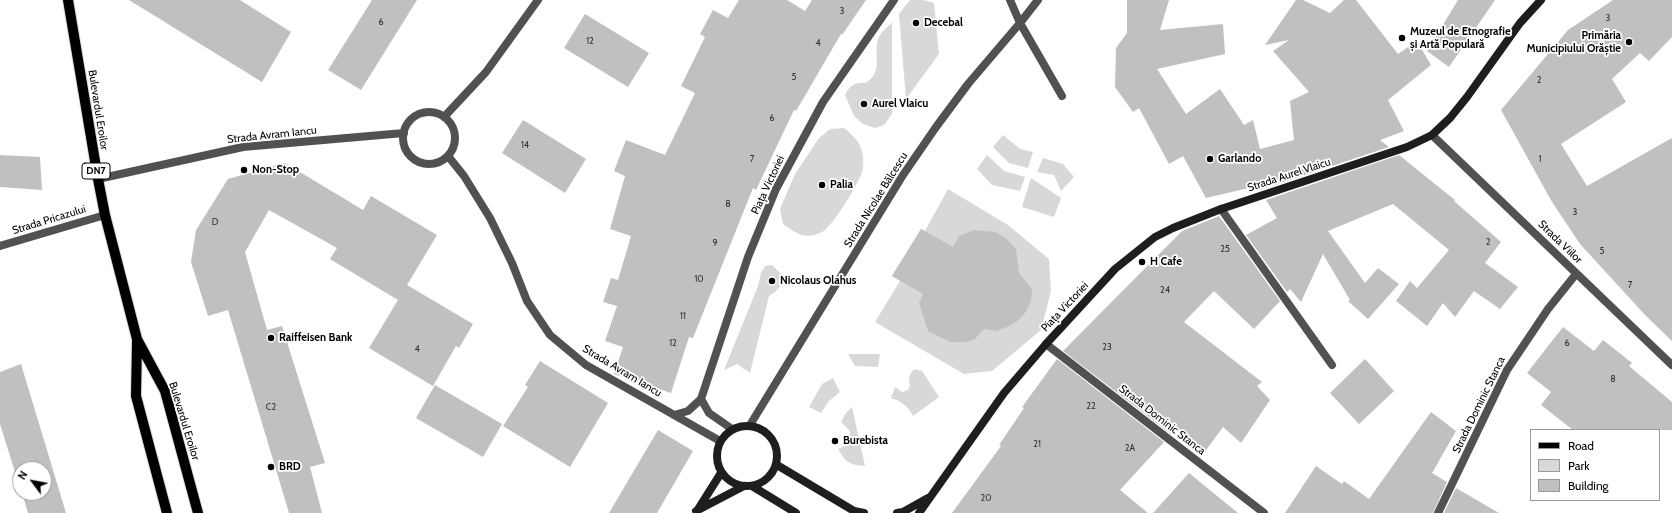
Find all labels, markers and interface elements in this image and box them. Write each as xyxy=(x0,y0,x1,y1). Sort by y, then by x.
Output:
house number: 3 xyxy=(840,6,844,16)
house number: 3 xyxy=(1606,13,1610,23)
place label: Decebal xyxy=(924,16,963,30)
house number: 6 xyxy=(378,17,384,27)
marker: Decebal xyxy=(911,18,921,28)
place label: Muzeul de Etnografie și Artă Populară xyxy=(1410,25,1511,51)
place label: Primăria Municipiului Orăștie xyxy=(1526,29,1621,55)
marker: Muzeul de Etnografie și Artă Populară xyxy=(1397,33,1407,43)
house number: 12 xyxy=(586,36,594,46)
marker: Primăria Municipiului Orăștie xyxy=(1624,37,1634,47)
house number: 4 xyxy=(815,38,821,48)
street label: Bulevardul Eroilor xyxy=(85,69,111,151)
house number: 5 xyxy=(792,72,796,82)
house number: 2 xyxy=(1537,75,1541,85)
place label: Aurel Vlaicu xyxy=(872,97,928,111)
marker: Aurel Vlaicu xyxy=(859,99,869,109)
house number: 6 xyxy=(769,113,775,123)
street label: Strada Avram Iancu xyxy=(227,124,317,146)
house number: 14 xyxy=(521,140,529,150)
street label: Strada Nicolae Bălcescu xyxy=(841,150,911,250)
place label: Garlando xyxy=(1218,152,1261,166)
street label: Piața Victoriei xyxy=(749,154,787,216)
house number: 7 xyxy=(750,154,754,164)
marker: Garlando xyxy=(1205,154,1215,164)
house number: 1 xyxy=(1539,154,1541,164)
street label: Strada Aurel Vlaicu xyxy=(1246,155,1332,195)
road number: DN7 xyxy=(82,163,110,179)
place label: Non-Stop xyxy=(252,163,299,177)
marker: Non-Stop xyxy=(239,165,249,175)
place label: Palia xyxy=(830,178,853,192)
marker: Palia xyxy=(817,180,827,190)
house number: 8 xyxy=(725,199,731,209)
street label: Strada Pricazului xyxy=(11,203,87,237)
house number: 3 xyxy=(1573,207,1577,217)
house number: D xyxy=(212,217,218,227)
street label: Strada Viilor xyxy=(1535,218,1585,266)
house number: 2 xyxy=(1486,237,1490,247)
house number: 9 xyxy=(712,238,718,248)
house number: 25 xyxy=(1220,244,1230,254)
house number: 5 xyxy=(1600,246,1604,256)
place label: H Cafe xyxy=(1150,255,1182,269)
marker: H Cafe xyxy=(1137,257,1147,267)
house number: 10 xyxy=(694,274,704,284)
place label: Nicolaus Olahus xyxy=(780,274,856,288)
marker: Nicolaus Olahus xyxy=(767,276,777,286)
street label: Piața Victoriei xyxy=(1039,279,1091,335)
house number: 7 xyxy=(1628,280,1632,290)
house number: 24 xyxy=(1160,285,1170,295)
house number: 11 xyxy=(680,311,686,321)
place label: Raiffeisen Bank xyxy=(279,331,352,345)
marker: Raiffeisen Bank xyxy=(266,333,276,343)
house number: 12 xyxy=(669,338,677,348)
house number: 6 xyxy=(1564,338,1570,348)
street label: Strada Avram Iancu xyxy=(580,342,664,400)
house number: 23 xyxy=(1102,342,1112,352)
house number: 4 xyxy=(414,344,420,354)
street label: Strada Dominic Stanca xyxy=(1450,354,1508,456)
house number: 8 xyxy=(1610,374,1616,384)
street label: Bulevardul Eroilor xyxy=(166,380,202,462)
street label: Strada Dominic Stanca xyxy=(1116,382,1208,458)
house number: 22 xyxy=(1086,401,1096,411)
house number: C2 xyxy=(266,402,276,412)
legend xyxy=(1530,429,1660,501)
place label: Burebista xyxy=(843,434,888,448)
marker: Burebista xyxy=(830,436,840,446)
text: Road xyxy=(1568,438,1594,453)
house number: 21 xyxy=(1033,439,1041,449)
house number: 2A xyxy=(1125,443,1135,453)
text: Park xyxy=(1568,458,1590,473)
place label: BRD xyxy=(279,460,301,474)
north arrow xyxy=(12,461,52,501)
marker: BRD xyxy=(266,462,276,472)
text: N xyxy=(15,468,31,482)
text: Building xyxy=(1568,478,1609,493)
house number: 20 xyxy=(981,493,991,503)

